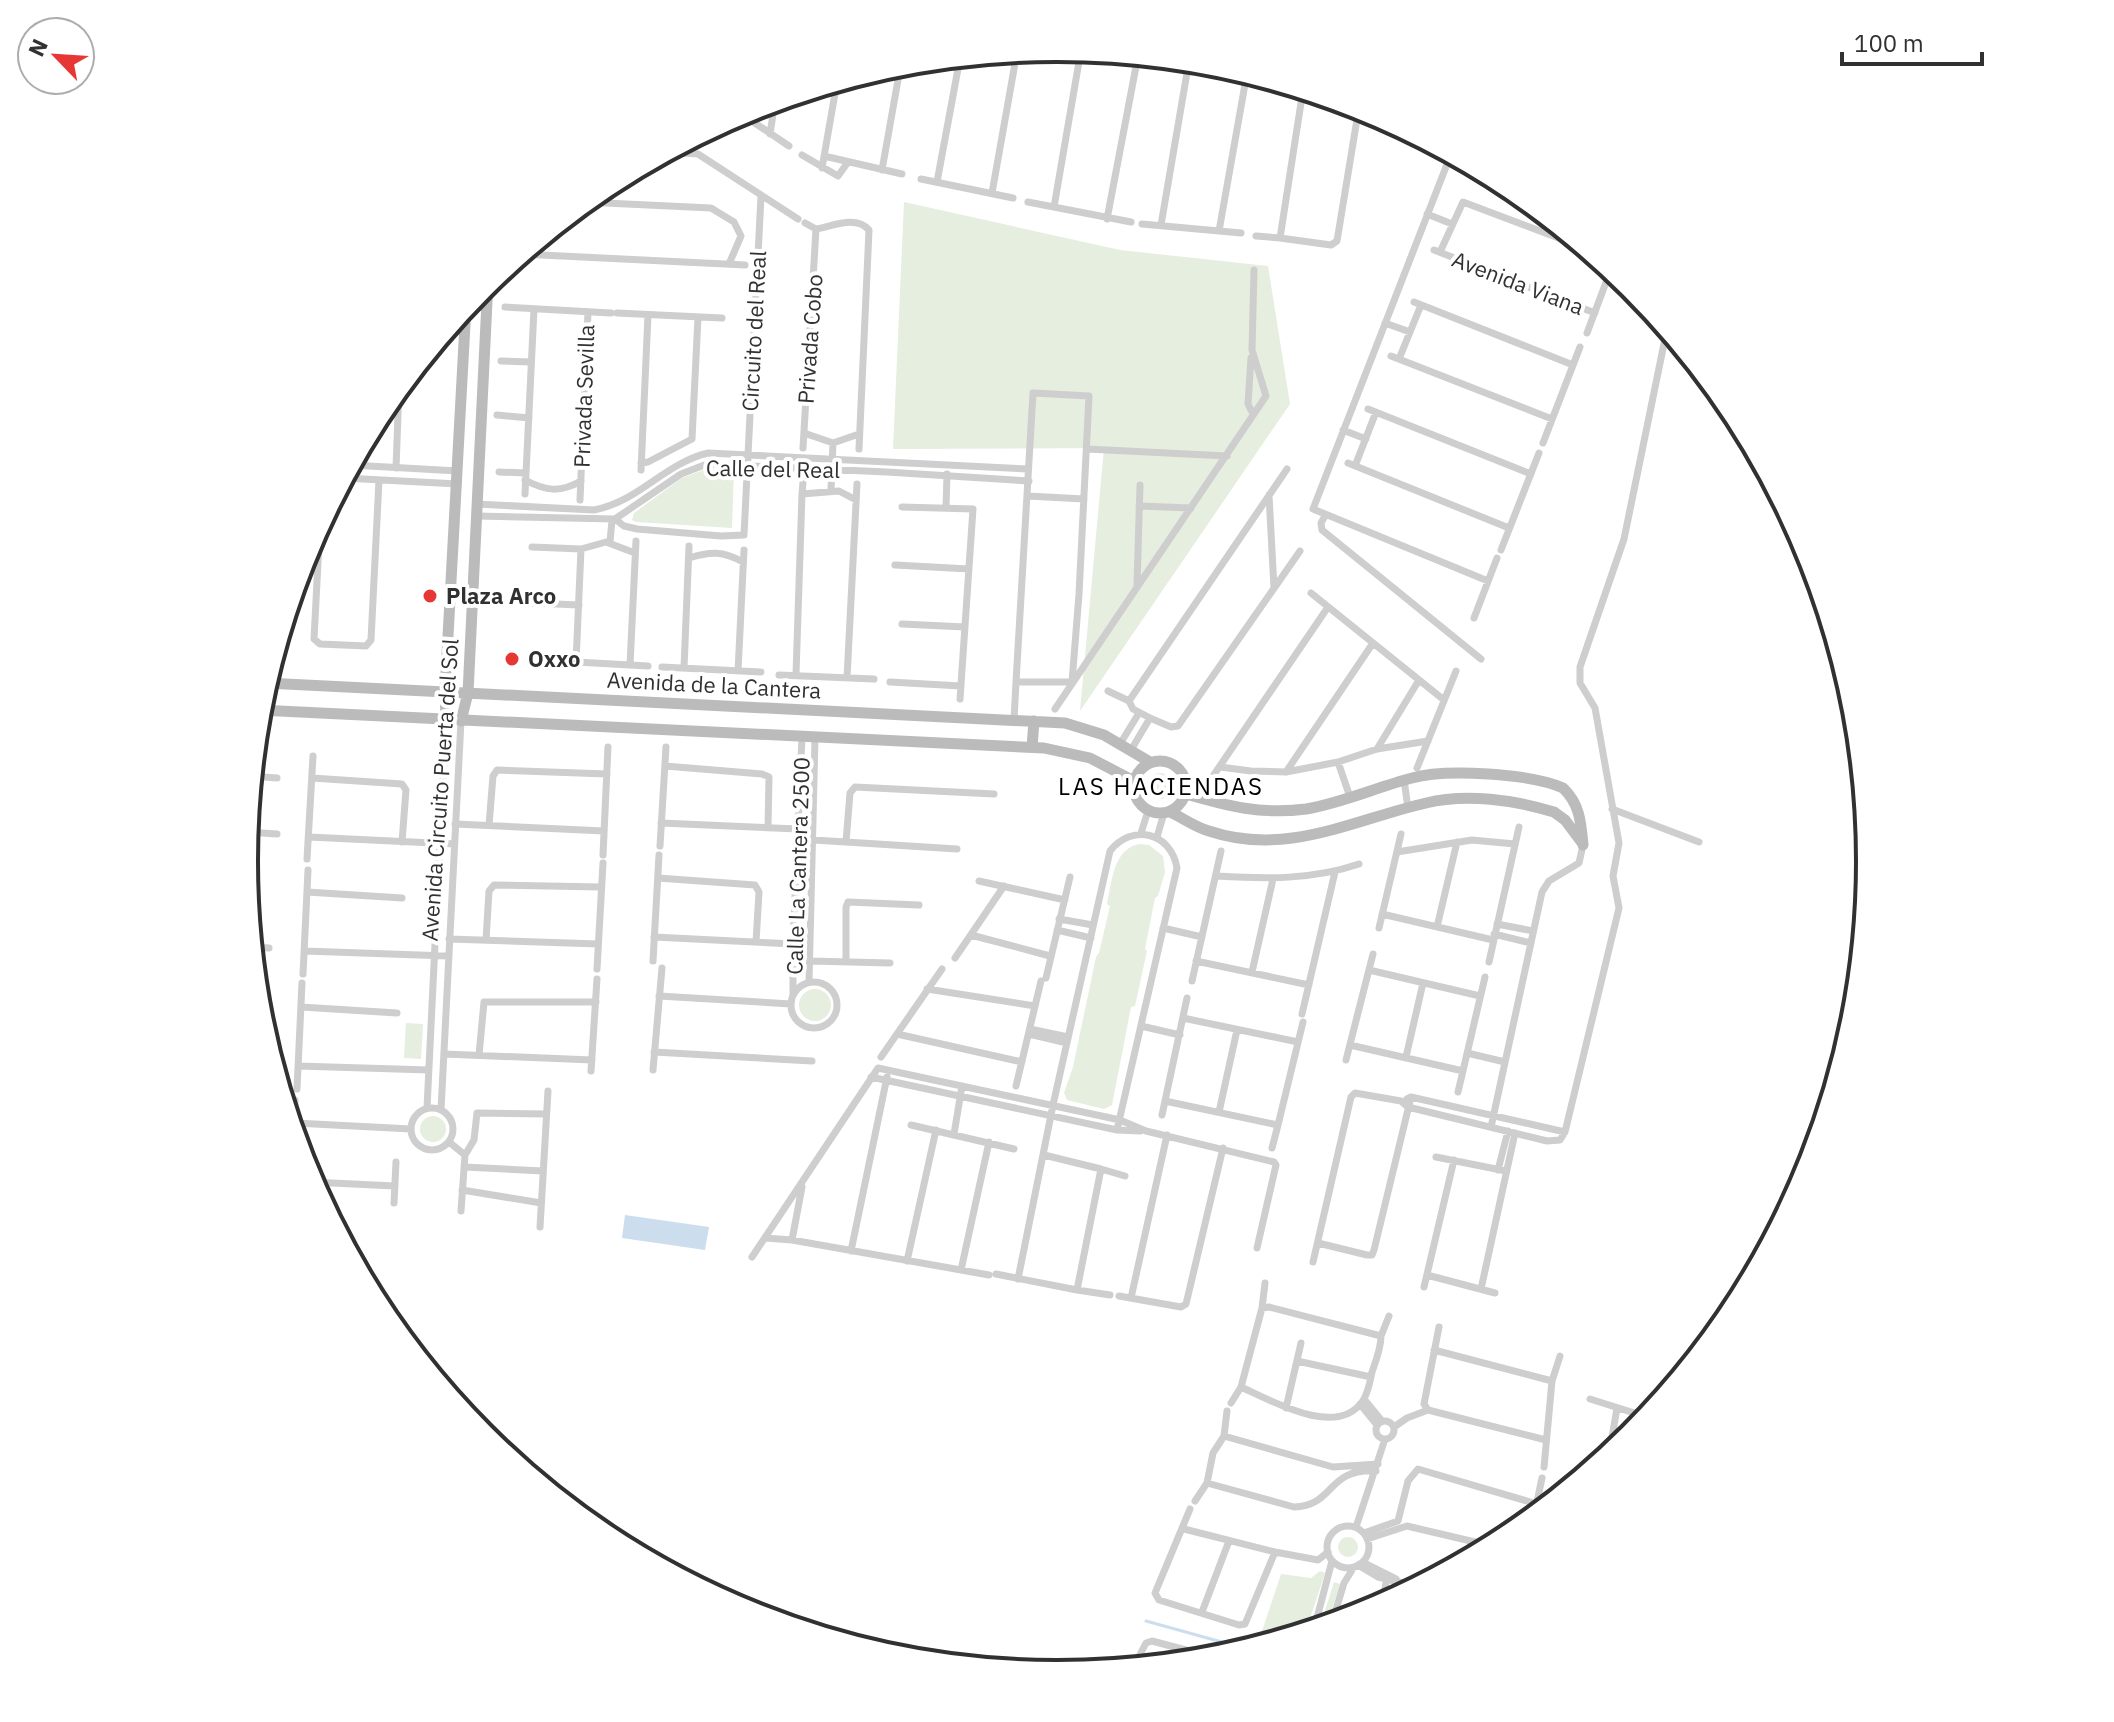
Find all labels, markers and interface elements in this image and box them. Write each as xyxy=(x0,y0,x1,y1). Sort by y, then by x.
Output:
north arrow xyxy=(16,16,96,96)
scale bar xyxy=(1842,16,1982,66)
text: 100 m xyxy=(1854,27,1924,59)
text: N xyxy=(21,34,54,61)
street label: Avenida Viana xyxy=(1448,244,1588,321)
street label: Circuito del Real xyxy=(735,250,772,412)
street label: Privada Cobo xyxy=(791,273,828,405)
street label: Privada Sevilla xyxy=(567,324,601,468)
street label: Calle del Real xyxy=(706,453,840,484)
place label: Plaza Arco xyxy=(446,581,556,610)
marker: Plaza Arco xyxy=(421,587,439,605)
street label: Avenida Circuito Puerta del Sol xyxy=(414,638,465,942)
place label: Oxxo xyxy=(528,644,580,673)
marker: Oxxo xyxy=(503,650,521,668)
street label: Avenida de la Cantera xyxy=(606,664,822,705)
street label: Calle La Cantera 2500 xyxy=(779,757,816,975)
district label: LAS HACIENDAS xyxy=(1058,770,1264,802)

